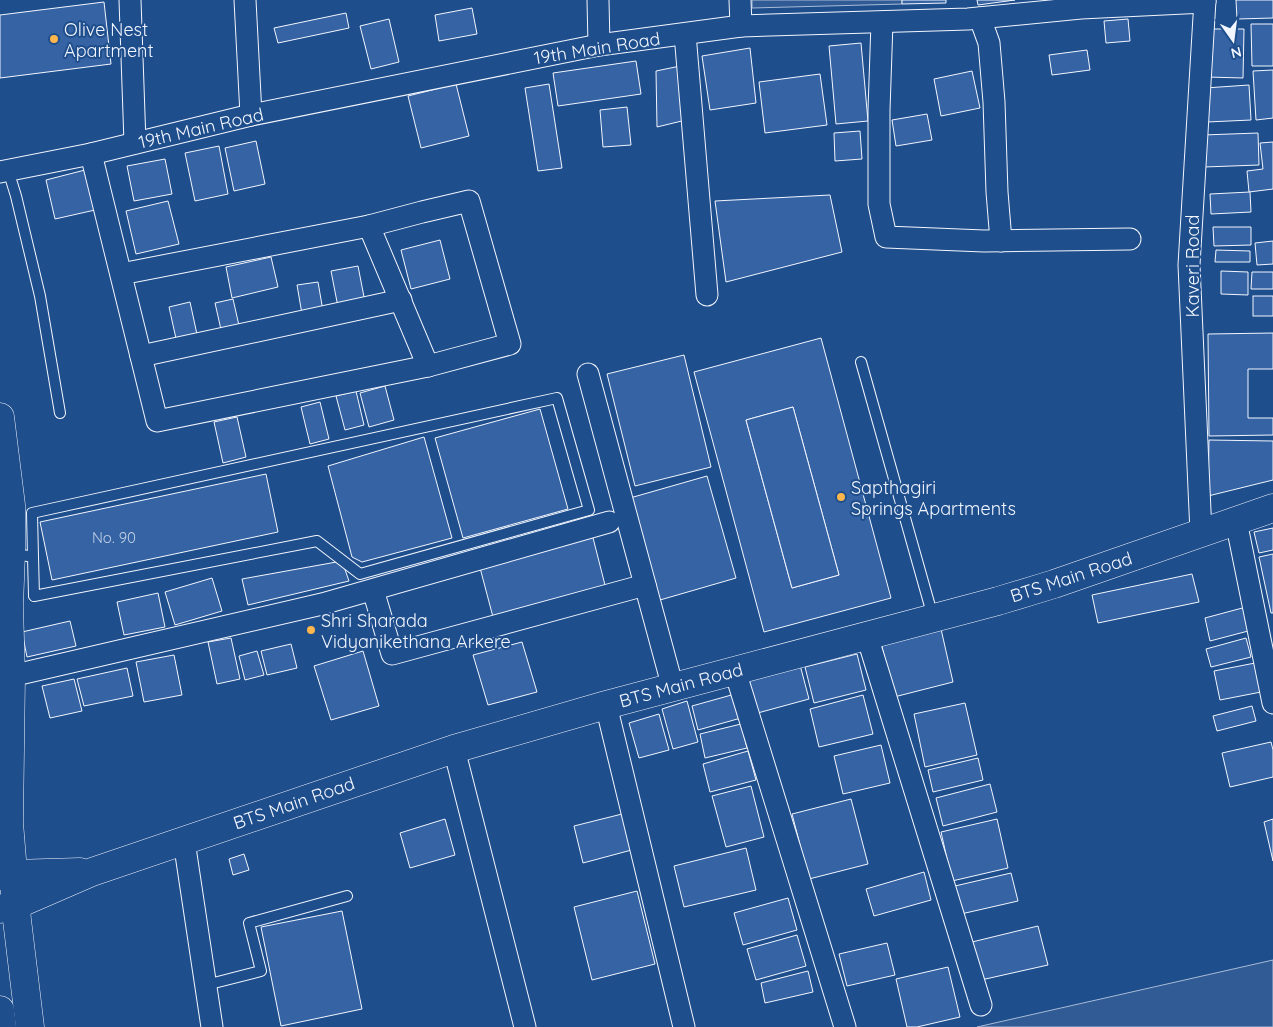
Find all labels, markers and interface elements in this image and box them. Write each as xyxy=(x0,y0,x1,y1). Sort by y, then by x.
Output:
north arrow xyxy=(1208,15,1258,65)
place label: Olive Nest Apartment xyxy=(64,18,154,62)
street label: 19th Main Road xyxy=(532,27,662,69)
marker: Olive Nest Apartment xyxy=(48,33,60,45)
text: N xyxy=(1229,43,1243,63)
street label: 19th Main Road xyxy=(136,102,266,154)
street label: Kaveri Road xyxy=(1181,215,1204,317)
place label: Sapthagiri Springs Apartments xyxy=(851,476,1016,520)
marker: Sapthagiri Springs Apartments xyxy=(835,491,847,503)
house number: No. 90 xyxy=(92,528,136,547)
street label: BTS Main Road xyxy=(1007,546,1135,608)
place label: Shri Sharada Vidyanikethana Arkere xyxy=(321,609,511,653)
marker: Shri Sharada Vidyanikethana Arkere xyxy=(305,624,317,636)
street label: BTS Main Road xyxy=(617,657,745,713)
street label: BTS Main Road xyxy=(230,771,358,835)

